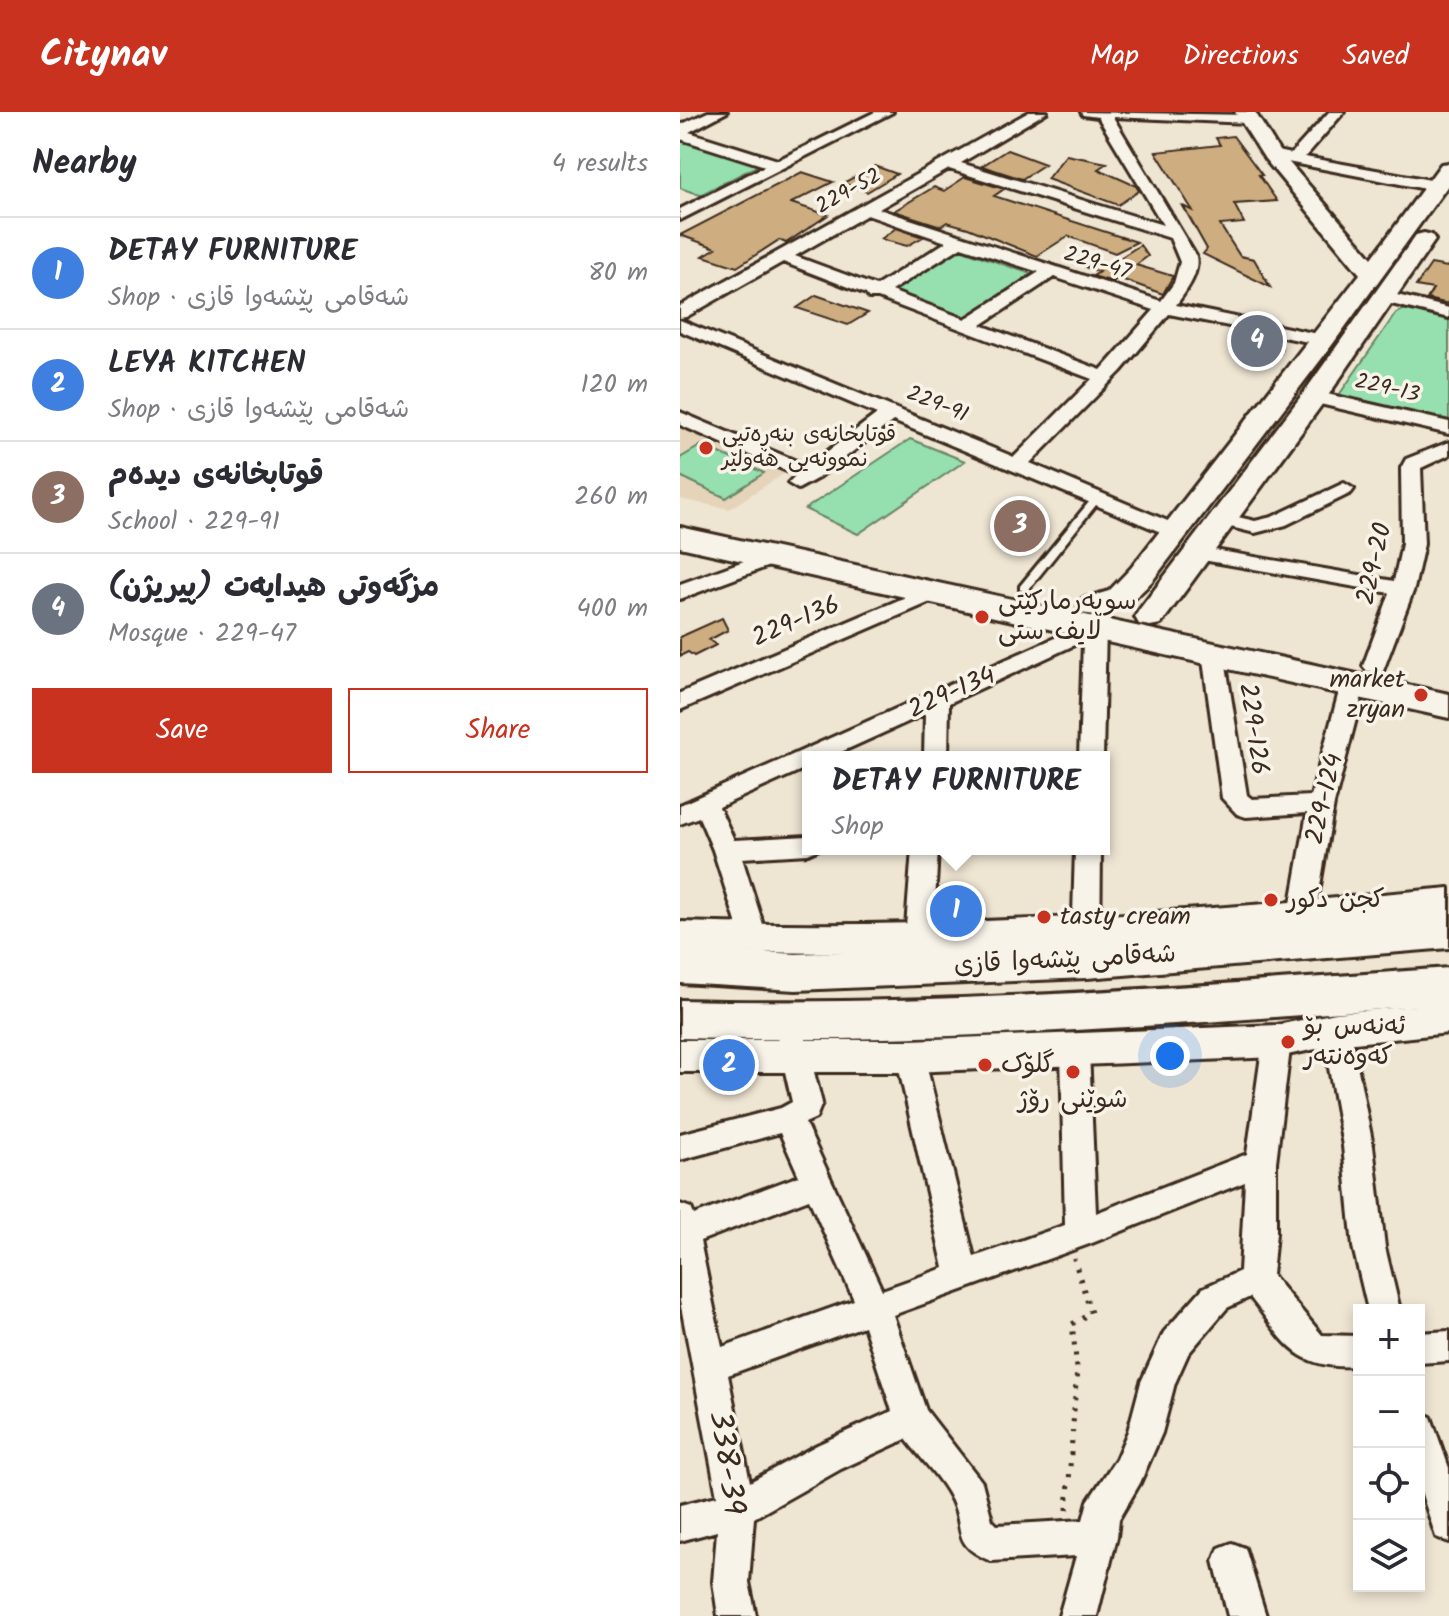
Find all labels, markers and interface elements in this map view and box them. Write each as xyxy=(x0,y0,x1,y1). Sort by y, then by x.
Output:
text: Citynav xyxy=(40,26,167,86)
text: Map xyxy=(1090,34,1139,79)
text: Directions xyxy=(1183,34,1299,79)
text: Saved xyxy=(1343,34,1409,79)
text: Nearby xyxy=(32,137,137,191)
text: 4 results xyxy=(552,143,648,185)
street label: 229-52 xyxy=(809,159,889,225)
text: DETAY FURNITURE xyxy=(108,228,357,276)
street label: 229-47 xyxy=(1059,237,1136,291)
text: 1 xyxy=(54,252,62,294)
text: 80 m xyxy=(588,252,648,294)
text: Shop · شەقامی پێشەوا قازی xyxy=(108,277,409,319)
pin: 4 xyxy=(1231,311,1283,371)
text: LEYA KITCHEN xyxy=(108,340,305,388)
text: 2 xyxy=(50,364,66,406)
text: 120 m xyxy=(581,364,648,406)
street label: 229-13 xyxy=(1351,365,1423,413)
street label: 229-91 xyxy=(901,377,973,433)
text: Shop · شەقامی پێشەوا قازی xyxy=(108,389,409,431)
place label: قوتابخانەی بنەڕەتیی نموونەیی هەولێر xyxy=(720,418,896,478)
marker: قوتابخانەی بنەڕەتیی نموونەیی هەولێر xyxy=(697,439,715,457)
text: قوتابخانەی دیدەم xyxy=(108,452,324,500)
text: 3 xyxy=(51,476,65,518)
text: 260 m xyxy=(574,476,648,518)
pin: 3 xyxy=(994,496,1046,556)
text: School · 229-91 xyxy=(108,501,280,543)
street label: 229-20 xyxy=(1345,519,1405,609)
text: مزگه‌وتی هیدایه‌ت (پیریژن) xyxy=(108,564,439,612)
place label: سوپەرمارکێتی لایف ستی xyxy=(998,581,1137,653)
street label: 229-136 xyxy=(745,585,847,659)
text: 4 xyxy=(51,588,65,630)
text: 400 m xyxy=(577,588,648,630)
marker: سوپەرمارکێتی لایف ستی xyxy=(973,608,991,626)
text: Mosque · 229-47 xyxy=(108,613,296,655)
street label: 229-134 xyxy=(901,655,1003,731)
place label: market zryan xyxy=(1330,659,1406,731)
street label: 229-126 xyxy=(1226,680,1280,778)
marker: market zryan xyxy=(1412,686,1430,704)
button: Save xyxy=(32,688,332,773)
button: Share xyxy=(348,688,648,773)
street label: 229-124 xyxy=(1294,749,1356,849)
popup xyxy=(802,751,1110,855)
text: DETAY FURNITURE xyxy=(831,758,1081,806)
text: Shop xyxy=(831,806,883,848)
place label: كجن دكور xyxy=(1285,879,1385,921)
pin: 1 xyxy=(930,881,982,941)
marker: كجن دكور xyxy=(1262,891,1280,909)
place label: tasty cream xyxy=(1060,896,1191,938)
marker: tasty cream xyxy=(1035,908,1053,926)
street label: شەقامی پێشەوا قازی xyxy=(953,933,1177,987)
place label: ئەنەس بۆ کەوەنتەر xyxy=(1302,1006,1406,1078)
marker: ئەنەس بۆ کەوەنتەر xyxy=(1279,1033,1297,1051)
pin: 2 xyxy=(703,1035,755,1095)
your location xyxy=(1150,1036,1190,1076)
place label: گلۆک xyxy=(1001,1044,1055,1086)
marker: گلۆک xyxy=(976,1056,994,1074)
marker: شوێنی رۆژ xyxy=(1064,1063,1082,1081)
place label: شوێنی رۆژ xyxy=(1016,1079,1128,1121)
map controls xyxy=(1353,1304,1425,1592)
button: + xyxy=(1353,1304,1425,1376)
button: − xyxy=(1353,1376,1425,1448)
street label: 338-39 xyxy=(693,1408,759,1519)
button: locate xyxy=(1353,1448,1425,1520)
button: layers xyxy=(1353,1520,1425,1592)

